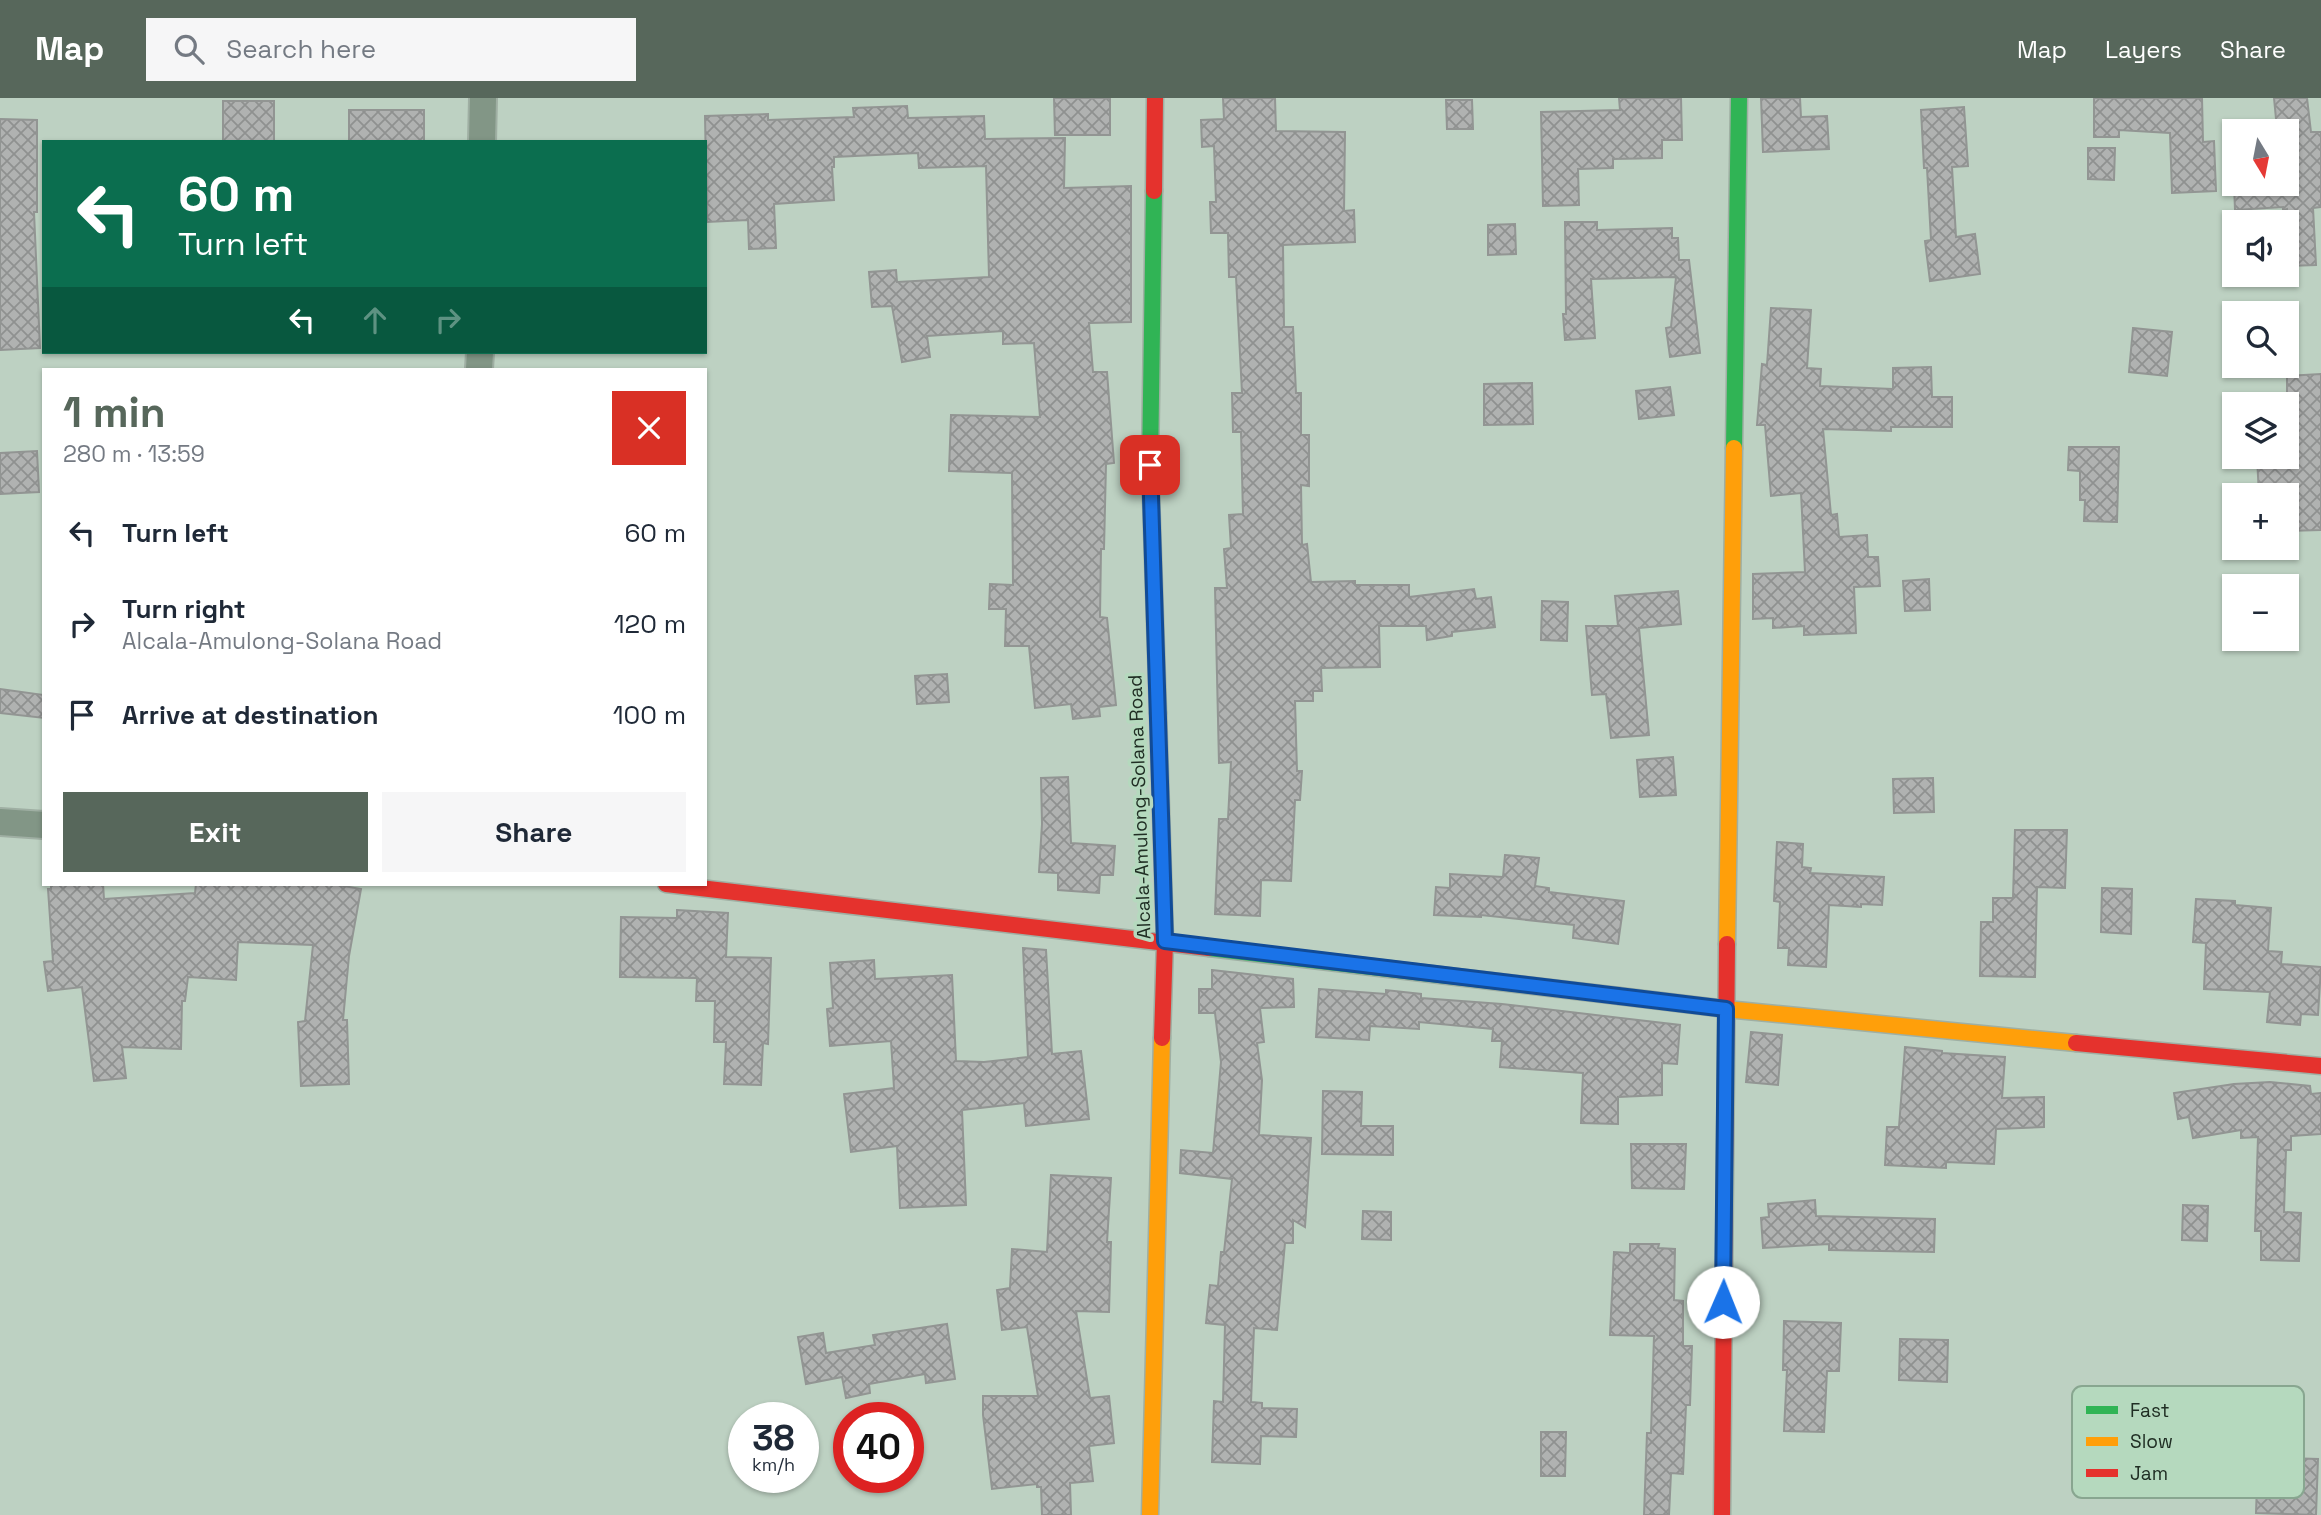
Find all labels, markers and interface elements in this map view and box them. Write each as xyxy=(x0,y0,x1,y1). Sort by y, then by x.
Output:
search box xyxy=(146,18,636,81)
text: Map xyxy=(35,28,104,70)
icon: search xyxy=(170,30,208,68)
text: Search here xyxy=(226,32,376,66)
text: Map xyxy=(2017,34,2067,65)
text: Layers xyxy=(2105,34,2182,65)
text: Share xyxy=(2220,34,2286,65)
north arrow xyxy=(2222,119,2300,196)
map controls xyxy=(2222,119,2299,651)
text: 60 m xyxy=(178,163,294,225)
icon: left xyxy=(63,168,154,259)
button: sound xyxy=(2222,210,2299,287)
text: Turn left xyxy=(178,224,308,264)
icon: left xyxy=(283,301,321,339)
icon: ahead xyxy=(356,301,394,339)
icon: right xyxy=(429,301,467,339)
button: search xyxy=(2222,301,2299,378)
text: 1 min xyxy=(63,386,166,439)
button: close xyxy=(612,391,686,465)
button: layers xyxy=(2222,392,2299,469)
pin xyxy=(1120,435,1180,495)
text: 280 m · 13:59 xyxy=(63,439,205,469)
icon: arrive xyxy=(1131,446,1169,484)
button: + xyxy=(2222,483,2299,560)
icon: left xyxy=(63,514,101,552)
text: Turn left xyxy=(122,516,229,550)
text: 60 m xyxy=(624,516,686,550)
button: − xyxy=(2222,574,2299,651)
text: Turn right xyxy=(122,592,246,626)
icon: right xyxy=(63,605,101,643)
text: 120 m xyxy=(614,607,686,641)
text: Alcala-Amulong-Solana Road xyxy=(122,626,442,656)
street label: Alcala-Amulong-Solana Road xyxy=(1122,674,1157,940)
icon: arrive xyxy=(63,696,101,734)
text: Arrive at destination xyxy=(122,698,379,732)
text: 100 m xyxy=(613,698,686,732)
button: Exit xyxy=(63,792,368,872)
button: Share xyxy=(382,792,686,872)
position arrow xyxy=(1686,1265,1760,1339)
legend xyxy=(2072,1386,2304,1498)
text: Fast xyxy=(2130,1398,2170,1423)
speed limit sign: 40 xyxy=(833,1402,924,1493)
text: 38 xyxy=(752,1416,795,1460)
text: Slow xyxy=(2130,1429,2173,1454)
text: km/h xyxy=(752,1453,795,1476)
text: Jam xyxy=(2130,1461,2168,1486)

